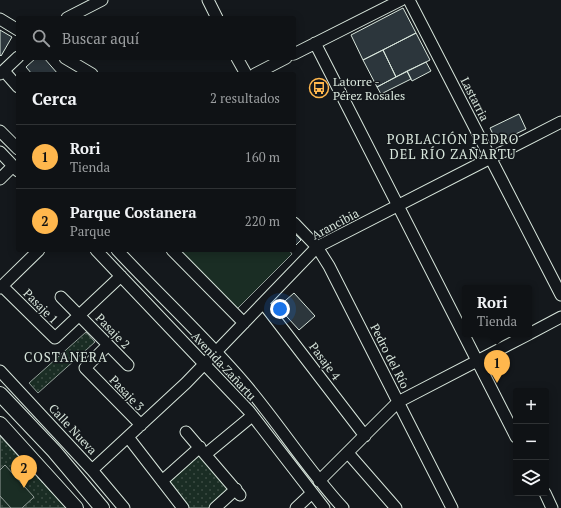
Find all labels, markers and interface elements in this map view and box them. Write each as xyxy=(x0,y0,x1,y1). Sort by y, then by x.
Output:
search box xyxy=(16,16,296,60)
icon: search xyxy=(30,27,52,49)
text: Buscar aquí xyxy=(62,28,139,48)
place label: Latorre - Pérez Rosales xyxy=(333,74,405,103)
street label: Lastarria xyxy=(458,75,492,123)
bus stop icon: Latorre - Pérez Rosales xyxy=(308,77,330,99)
text: Cerca xyxy=(32,87,77,110)
text: 2 resultados xyxy=(210,89,280,107)
district label: POBLACIÓN PEDRO DEL RÍO ZAÑARTU xyxy=(387,130,519,163)
text: Rori xyxy=(70,138,100,158)
text: 1 xyxy=(41,148,49,166)
text: 160 m xyxy=(245,148,280,166)
text: Tienda xyxy=(70,158,110,176)
text: Parque Costanera xyxy=(70,202,197,222)
street label: Arancibia xyxy=(309,205,361,243)
text: 2 xyxy=(41,212,49,230)
text: 220 m xyxy=(245,212,280,230)
text: Parque xyxy=(70,222,110,240)
street label: Pasaje 1 xyxy=(20,285,62,327)
popup xyxy=(462,285,532,337)
text: Rori xyxy=(477,292,507,312)
your location xyxy=(270,299,290,319)
street label: Pasaje 2 xyxy=(93,310,133,352)
text: Tienda xyxy=(477,312,517,330)
street label: Pedro del Río xyxy=(367,321,413,391)
street label: Avenida Zañartu xyxy=(188,329,260,403)
street label: Pasaje 4 xyxy=(306,339,344,383)
district label: COSTANERA xyxy=(24,348,108,366)
pin: 1 xyxy=(484,350,510,383)
street label: Pasaje 3 xyxy=(107,372,147,414)
map controls xyxy=(513,388,549,496)
button: + xyxy=(513,388,549,424)
street label: Calle Nueva xyxy=(46,401,100,457)
button: − xyxy=(513,424,549,460)
pin: 2 xyxy=(11,455,37,488)
button: layers xyxy=(513,460,549,496)

